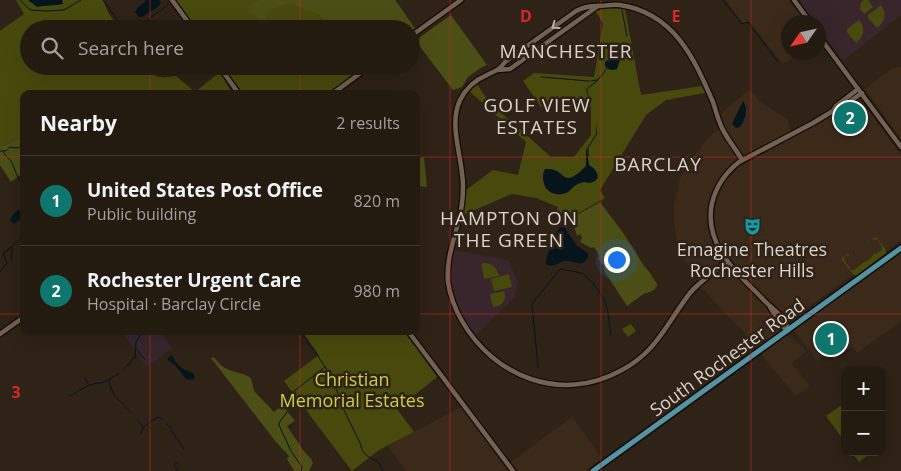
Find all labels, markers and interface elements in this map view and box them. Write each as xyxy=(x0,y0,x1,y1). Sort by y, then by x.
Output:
text: D xyxy=(520,5,532,27)
text: E xyxy=(672,5,681,27)
north arrow xyxy=(781,15,826,60)
search box xyxy=(20,20,420,75)
one-way arrow xyxy=(551,20,561,29)
icon: search xyxy=(38,34,66,62)
text: Search here xyxy=(78,35,184,61)
district label: MANCHESTER xyxy=(499,38,633,64)
district label: GOLF VIEW ESTATES xyxy=(484,92,591,140)
pin: 2 xyxy=(834,99,866,137)
text: Nearby xyxy=(40,109,117,137)
text: 2 results xyxy=(336,112,400,134)
district label: BARCLAY xyxy=(614,151,702,177)
text: United States Post Office xyxy=(87,177,323,203)
text: 1 xyxy=(51,190,61,212)
text: 820 m xyxy=(354,190,400,212)
text: Public building xyxy=(87,203,196,225)
district label: HAMPTON ON THE GREEN xyxy=(440,205,578,253)
theatre icon: Emagine Theatres Rochester Hills xyxy=(742,216,762,236)
place label: Emagine Theatres Rochester Hills xyxy=(677,237,827,282)
your location xyxy=(604,247,630,273)
text: Rochester Urgent Care xyxy=(87,267,301,293)
text: 2 xyxy=(51,280,61,302)
text: 980 m xyxy=(354,280,400,302)
text: Hospital · Barclay Circle xyxy=(87,293,261,315)
street label: South Rochester Road xyxy=(645,293,809,421)
pin: 1 xyxy=(815,320,847,358)
map controls xyxy=(841,366,886,456)
button: + xyxy=(841,366,886,411)
park label: Christian Memorial Estates xyxy=(279,367,425,412)
text: 3 xyxy=(11,381,21,403)
button: − xyxy=(841,411,886,456)

